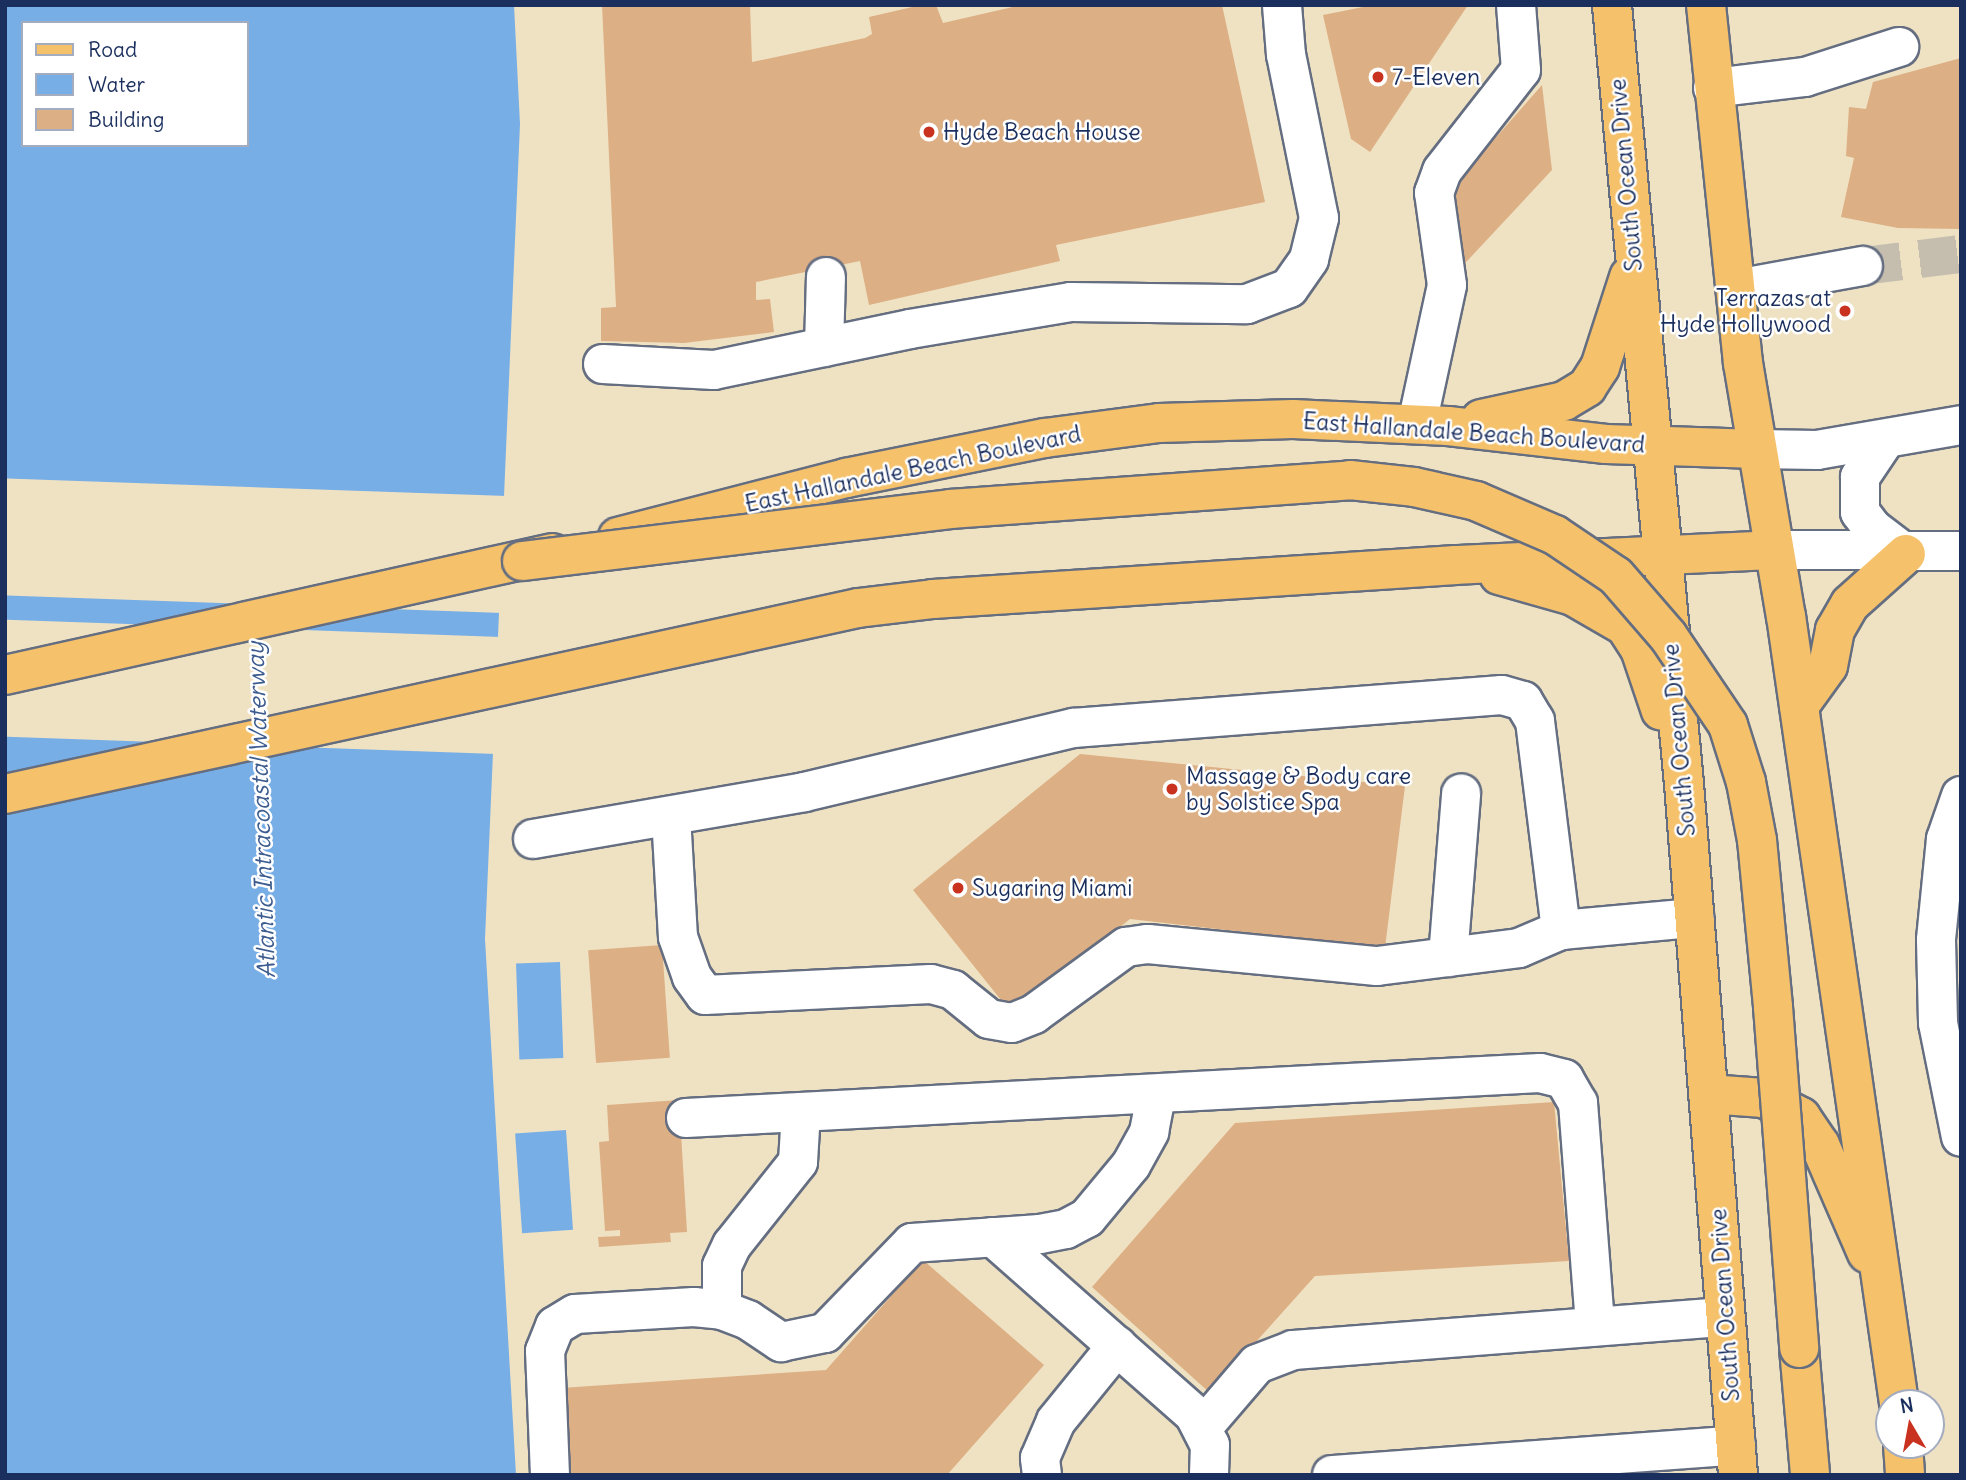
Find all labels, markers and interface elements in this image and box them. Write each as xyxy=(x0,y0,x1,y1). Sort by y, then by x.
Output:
legend xyxy=(21,21,248,147)
text: Road xyxy=(88,36,137,63)
place label: 7-Eleven xyxy=(1392,63,1480,91)
marker: 7-Eleven xyxy=(1370,69,1386,85)
text: Water xyxy=(88,71,145,98)
street label: South Ocean Drive xyxy=(1604,77,1648,273)
text: Building xyxy=(88,106,164,133)
place label: Hyde Beach House xyxy=(943,118,1141,146)
marker: Hyde Beach House xyxy=(921,124,937,140)
place label: Terrazas at Hyde Hollywood xyxy=(1660,284,1831,338)
marker: Terrazas at Hyde Hollywood xyxy=(1837,303,1853,319)
street label: East Hallandale Beach Boulevard xyxy=(1302,407,1646,459)
street label: East Hallandale Beach Boulevard xyxy=(742,420,1084,518)
water label: Atlantic Intracoastal Waterway xyxy=(241,641,281,979)
street label: South Ocean Drive xyxy=(1657,642,1701,838)
place label: Massage & Body care by Solstice Spa xyxy=(1186,762,1411,816)
marker: Massage & Body care by Solstice Spa xyxy=(1164,781,1180,797)
place label: Sugaring Miami xyxy=(972,874,1132,902)
marker: Sugaring Miami xyxy=(950,880,966,896)
street label: South Ocean Drive xyxy=(1704,1208,1746,1402)
north arrow xyxy=(1875,1389,1945,1459)
text: N xyxy=(1898,1392,1915,1418)

